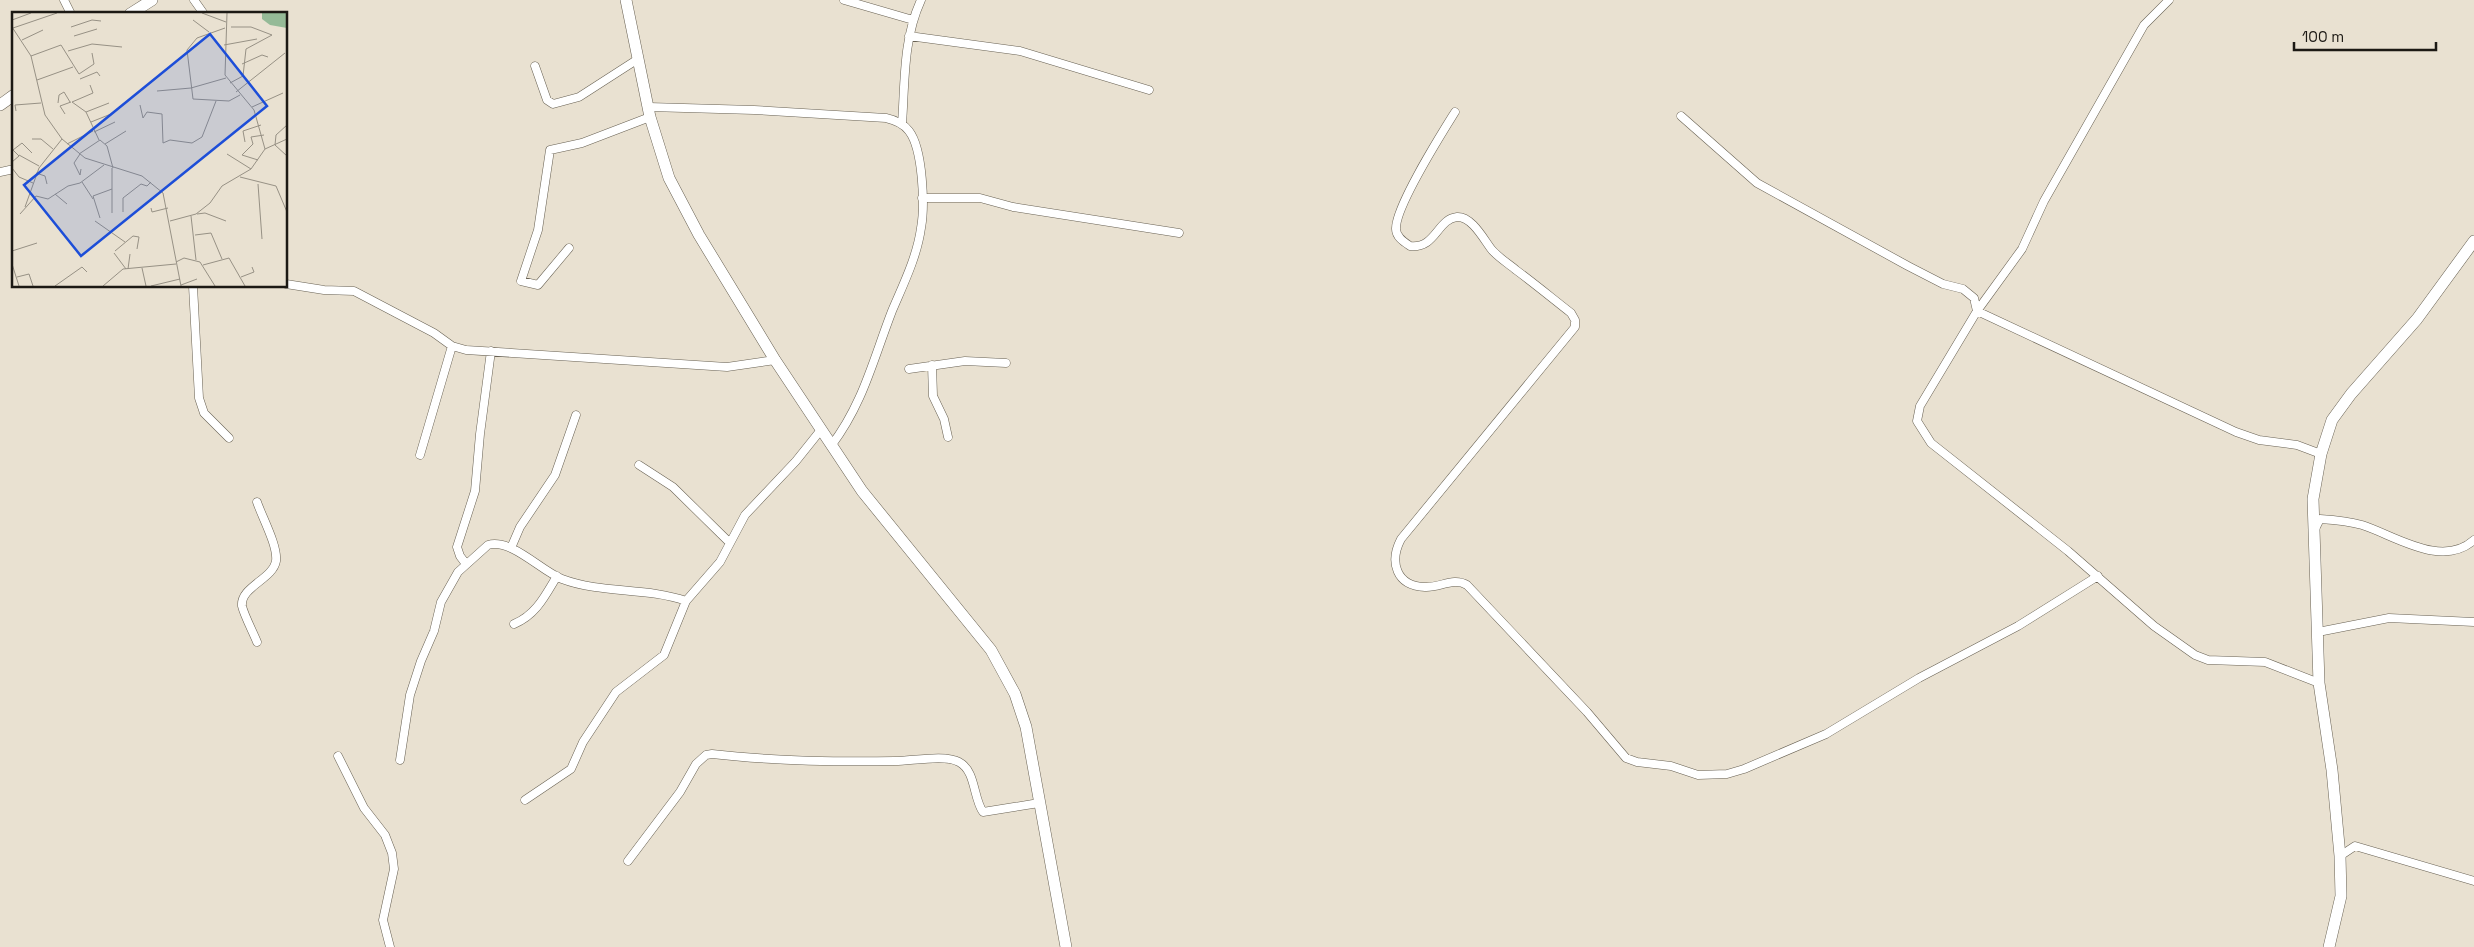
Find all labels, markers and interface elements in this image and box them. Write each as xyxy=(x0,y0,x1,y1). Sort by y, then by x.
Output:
inset map xyxy=(12,12,288,288)
scale bar xyxy=(2294,20,2436,52)
text: 100 m xyxy=(2302,27,2344,46)

